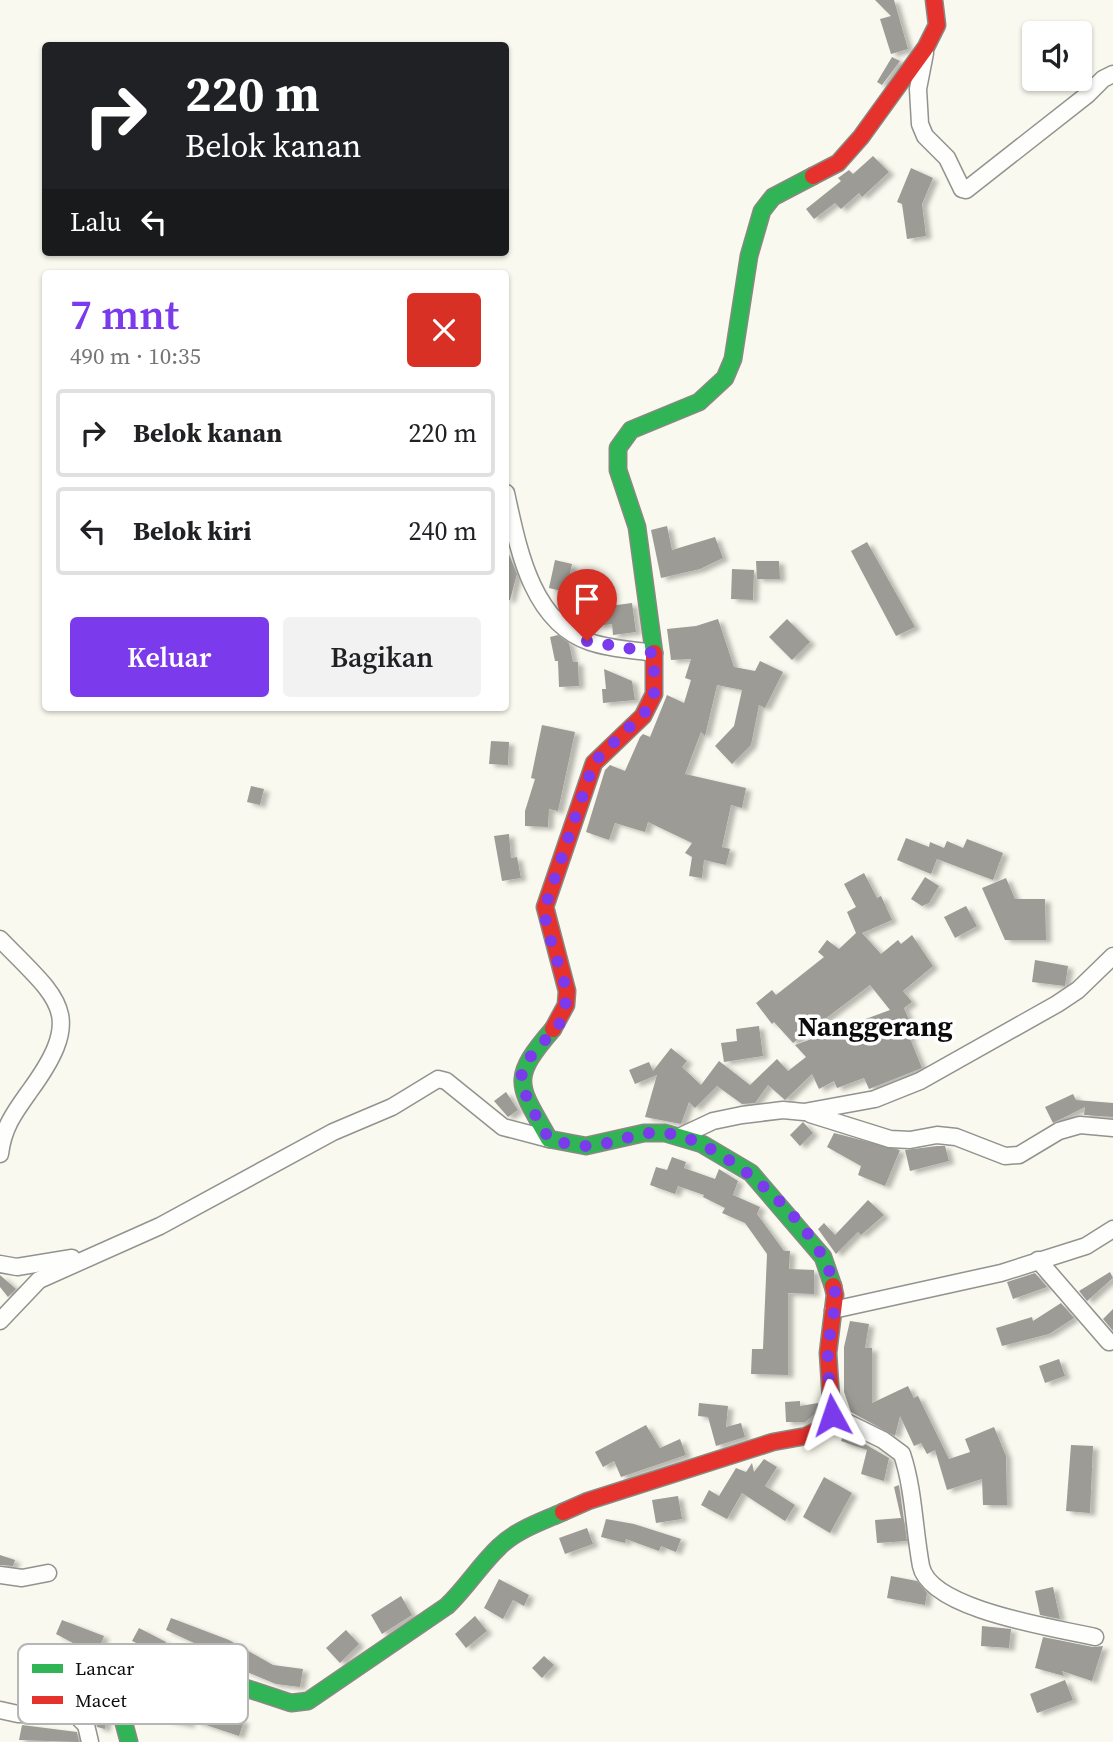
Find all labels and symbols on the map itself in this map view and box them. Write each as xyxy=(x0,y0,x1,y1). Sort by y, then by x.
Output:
pin xyxy=(557,569,617,641)
district label: Nanggerang xyxy=(797,1007,953,1045)
position arrow xyxy=(795,1378,869,1452)
legend xyxy=(18,1644,248,1724)
text: Lancar xyxy=(75,1655,134,1681)
text: Macet xyxy=(75,1687,127,1713)

